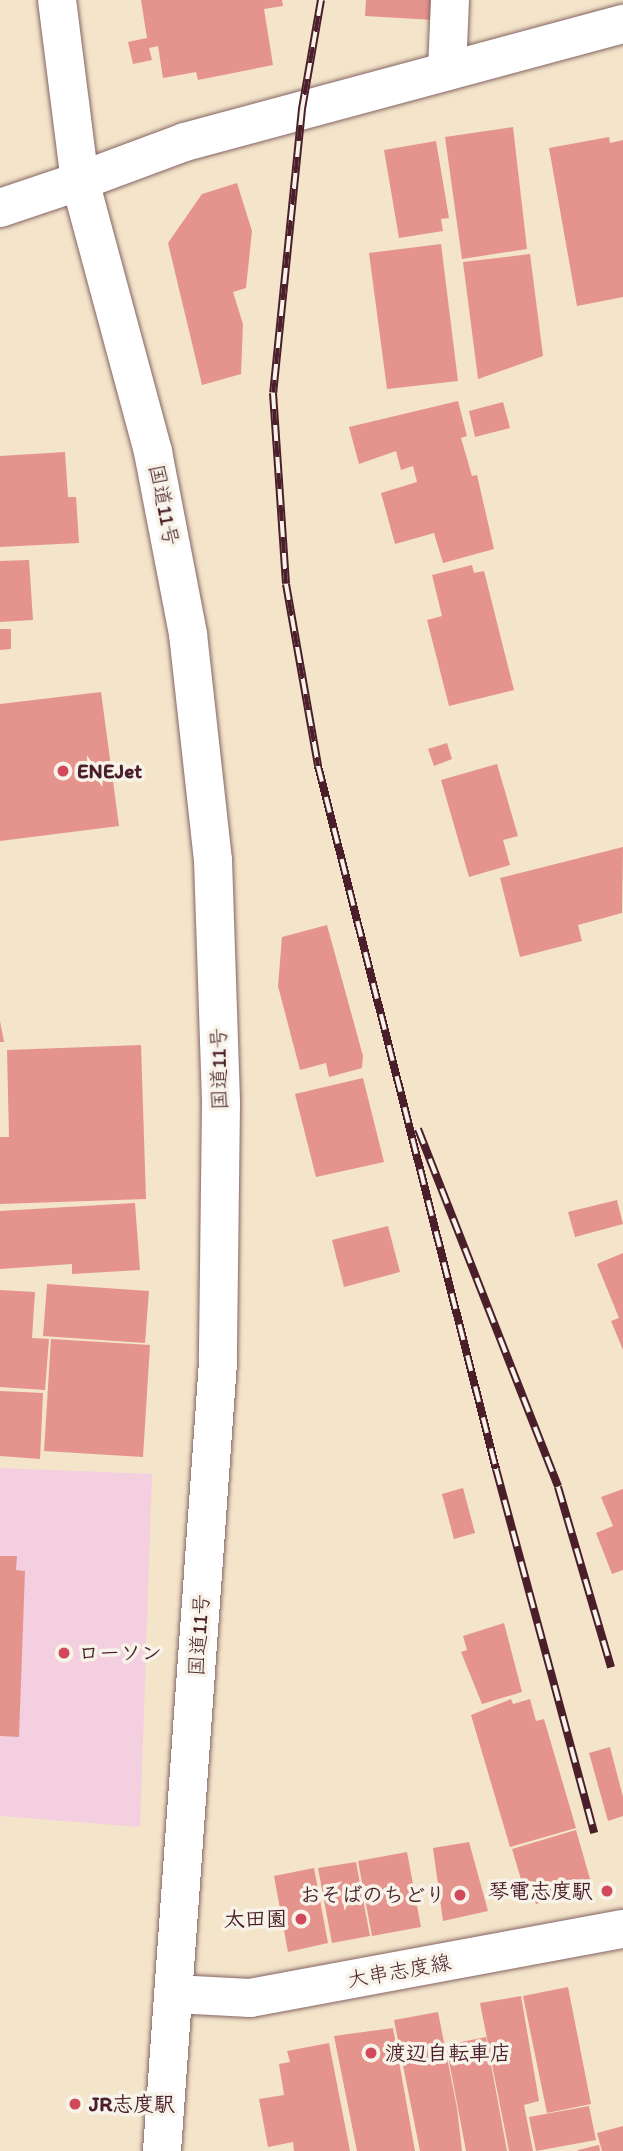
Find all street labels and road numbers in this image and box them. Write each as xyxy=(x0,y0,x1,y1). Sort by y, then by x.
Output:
street label: 国道11号 xyxy=(144,462,184,548)
street label: 国道11号 xyxy=(206,1028,232,1110)
street label: 国道11号 xyxy=(184,1593,214,1677)
street label: 大串志度線 xyxy=(345,1949,453,1993)

